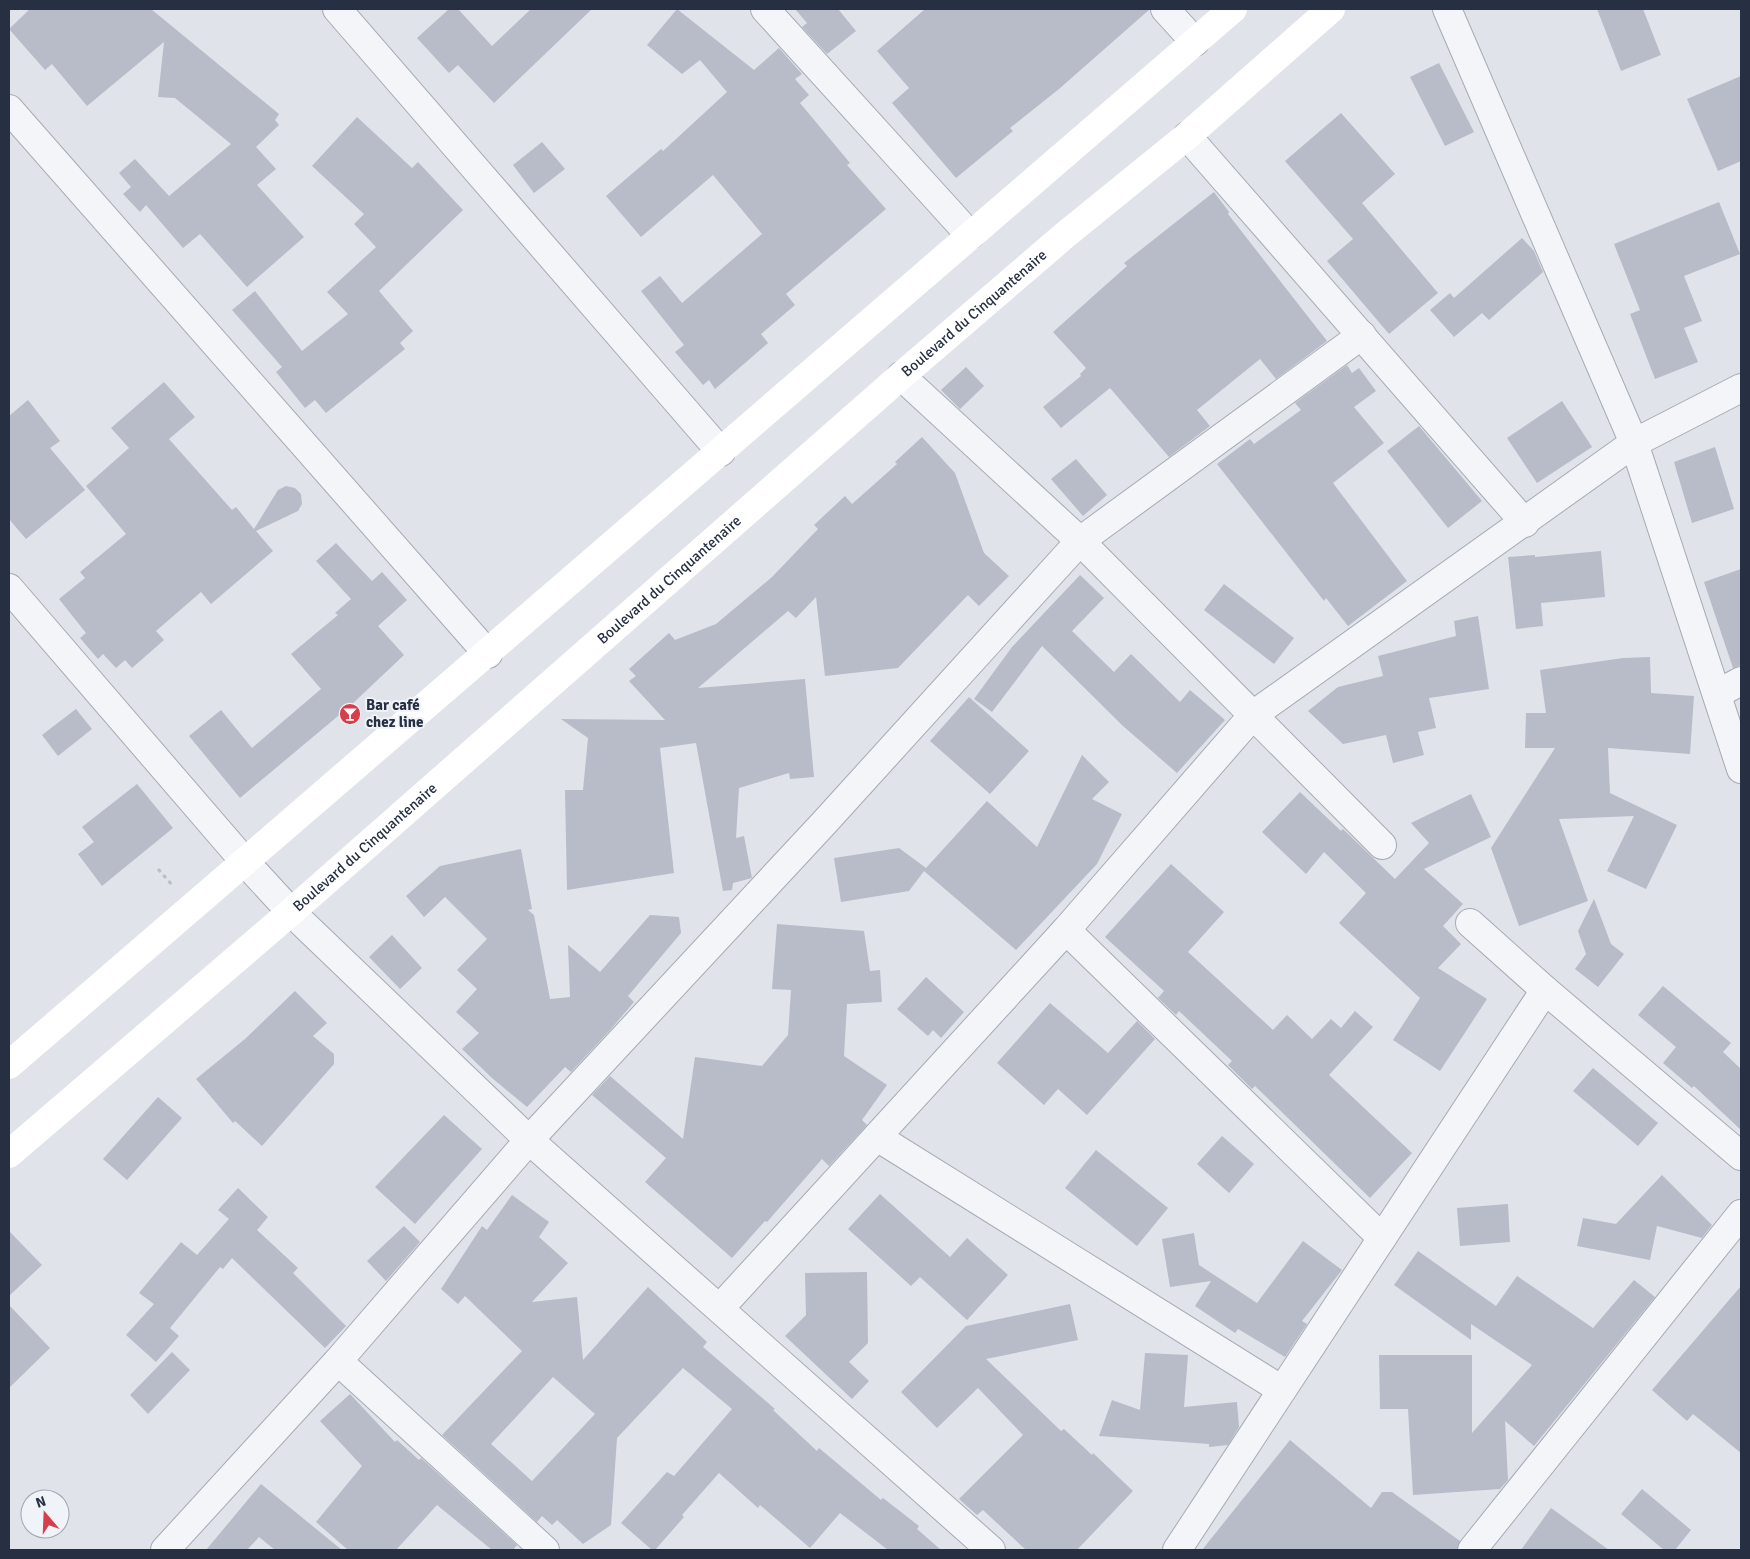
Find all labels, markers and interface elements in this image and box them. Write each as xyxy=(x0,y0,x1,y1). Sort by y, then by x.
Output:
street label: Boulevard du Cinquantenaire xyxy=(898,246,1050,381)
street label: Boulevard du Cinquantenaire xyxy=(593,512,745,648)
place label: Bar café chez line xyxy=(366,696,423,731)
bar icon: Bar café chez line xyxy=(338,702,362,726)
street label: Boulevard du Cinquantenaire xyxy=(289,779,441,915)
north arrow xyxy=(20,1489,70,1539)
text: N xyxy=(34,1493,48,1512)

